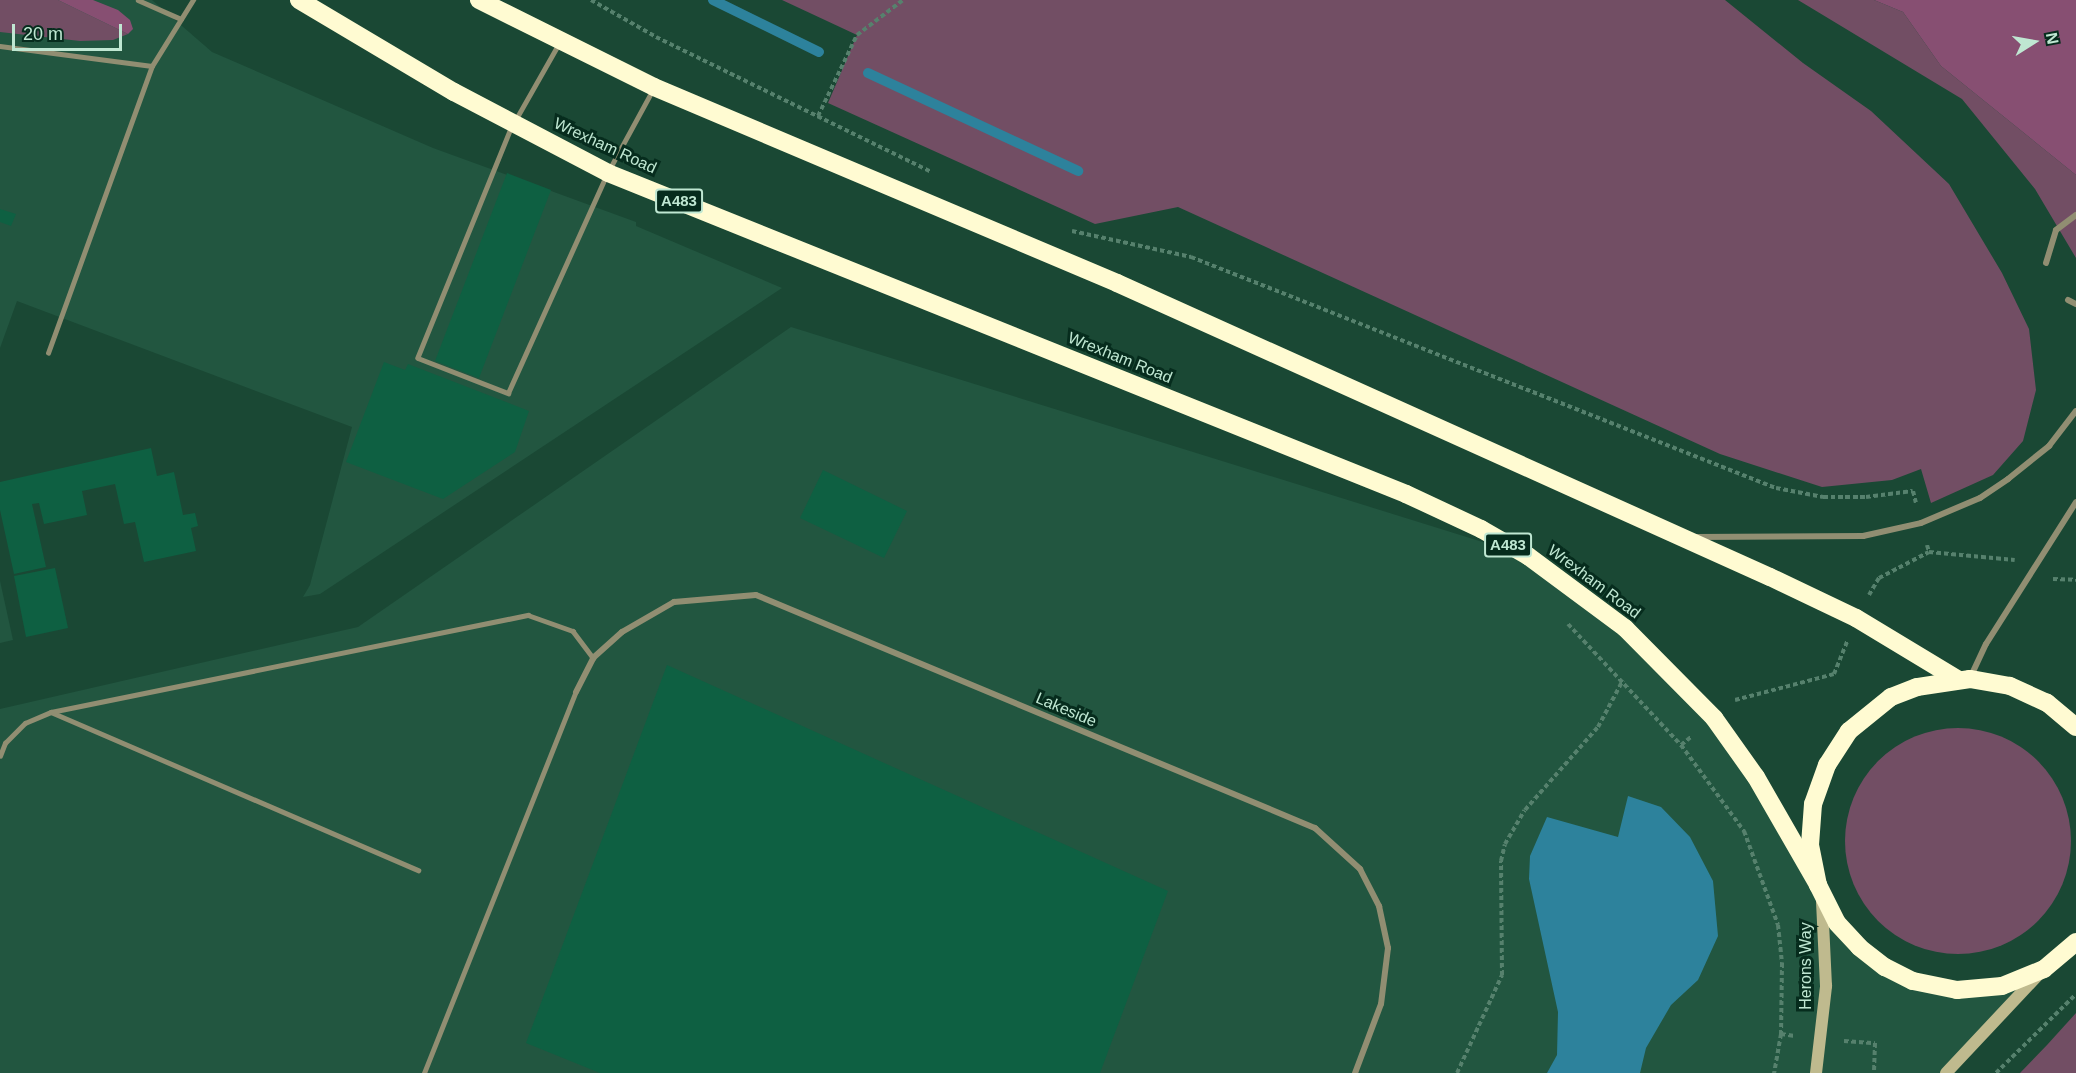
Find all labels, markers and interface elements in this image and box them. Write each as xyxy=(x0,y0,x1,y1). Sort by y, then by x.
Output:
scale bar xyxy=(15,12,124,50)
north arrow xyxy=(2004,12,2064,72)
text: 20 m xyxy=(23,24,63,44)
text: N xyxy=(2043,31,2062,46)
street label: Wrexham Road xyxy=(551,114,659,178)
road number: A483 xyxy=(655,189,703,213)
street label: Wrexham Road xyxy=(1065,328,1175,388)
road number: A483 xyxy=(1484,533,1532,557)
street label: Wrexham Road xyxy=(1544,541,1644,623)
street label: Lakeside xyxy=(1033,689,1099,731)
street label: Herons Way xyxy=(1796,922,1816,1010)

